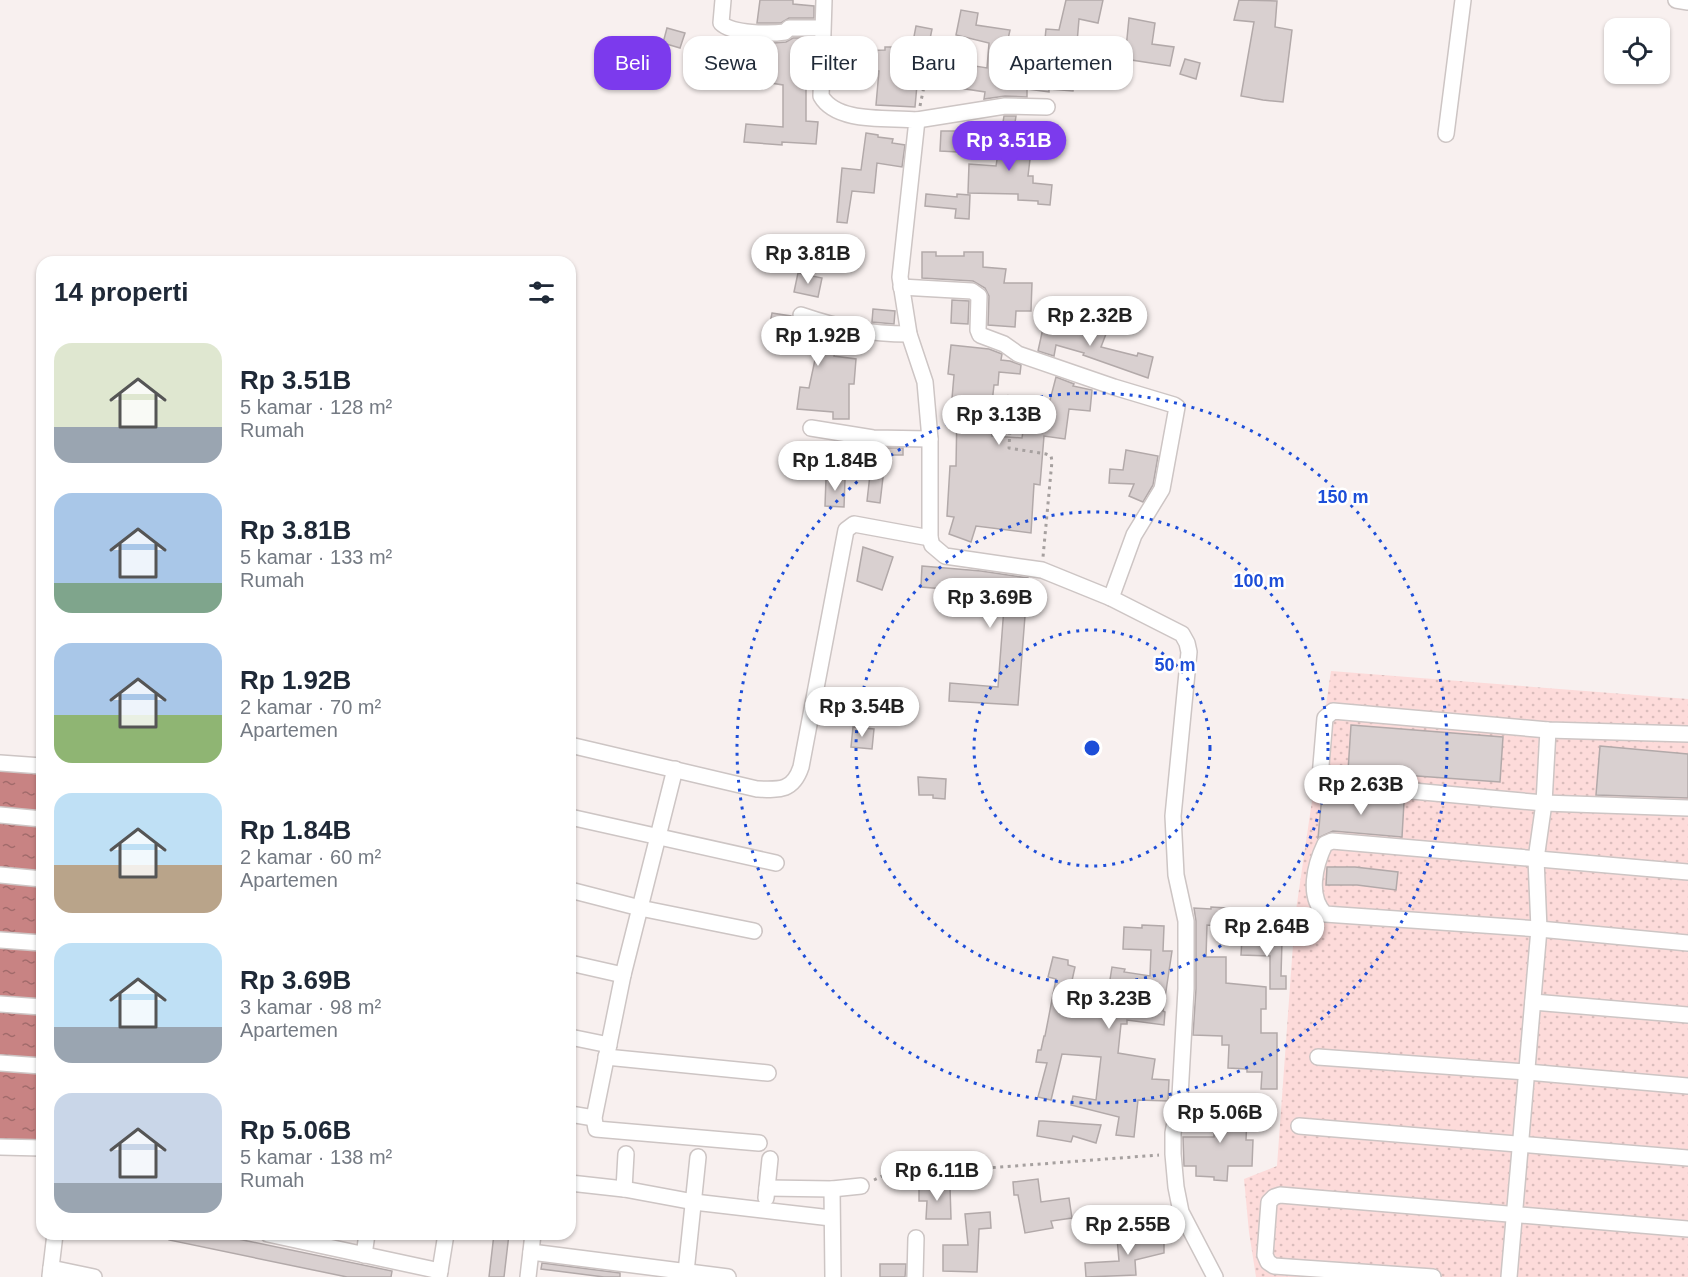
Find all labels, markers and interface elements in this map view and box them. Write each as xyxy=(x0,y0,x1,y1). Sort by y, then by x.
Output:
map controls xyxy=(1604,18,1670,84)
button: locate xyxy=(1604,18,1670,84)
chip: Beli xyxy=(594,36,671,90)
chip: Sewa xyxy=(683,36,778,90)
chip: Filter xyxy=(790,36,878,90)
chip: Baru xyxy=(890,36,977,90)
chip: Apartemen xyxy=(989,36,1133,90)
pin: Rp 3.51B xyxy=(947,121,1071,172)
text: Rp 3.51B xyxy=(966,129,1052,151)
pin: Rp 3.81B xyxy=(746,234,870,285)
text: Rp 3.81B xyxy=(765,242,851,264)
icon: filters xyxy=(525,276,558,309)
text: 14 properti xyxy=(54,277,188,307)
pin: Rp 2.32B xyxy=(1028,296,1152,347)
text: Rp 2.32B xyxy=(1047,304,1133,326)
pin: Rp 1.92B xyxy=(756,316,880,367)
text: Rp 1.92B xyxy=(775,324,861,346)
text: Rp 3.51B xyxy=(240,365,351,395)
icon: home xyxy=(102,367,174,439)
pin: Rp 3.13B xyxy=(937,395,1061,446)
text: 5 kamar · 128 m² xyxy=(240,396,392,418)
text: Rp 3.13B xyxy=(956,403,1042,425)
text: Rumah xyxy=(240,419,304,441)
pin: Rp 1.84B xyxy=(773,441,897,492)
text: Rp 1.84B xyxy=(792,449,878,471)
text: 150 m xyxy=(1317,487,1369,507)
text: Rp 3.81B xyxy=(240,515,351,545)
icon: home xyxy=(102,517,174,589)
text: 5 kamar · 133 m² xyxy=(240,546,392,568)
text: Rumah xyxy=(240,569,304,591)
text: 100 m xyxy=(1233,571,1285,591)
pin: Rp 3.69B xyxy=(928,578,1052,629)
text: Rp 3.69B xyxy=(947,586,1033,608)
text: 50 m xyxy=(1154,655,1196,675)
text: Rp 1.92B xyxy=(240,665,351,695)
icon: home xyxy=(102,667,174,739)
pin: Rp 3.54B xyxy=(800,687,924,738)
text: Rp 3.54B xyxy=(819,695,905,717)
text: 2 kamar · 70 m² xyxy=(240,696,381,718)
text: Apartemen xyxy=(240,719,338,741)
centre of rings xyxy=(1082,738,1102,758)
pin: Rp 2.63B xyxy=(1299,765,1423,816)
text: Rp 2.63B xyxy=(1318,773,1404,795)
text: Rp 1.84B xyxy=(240,815,351,845)
icon: home xyxy=(102,817,174,889)
text: 2 kamar · 60 m² xyxy=(240,846,381,868)
text: Apartemen xyxy=(240,869,338,891)
pin: Rp 2.64B xyxy=(1205,907,1329,958)
text: Rp 2.64B xyxy=(1224,915,1310,937)
text: Rp 3.69B xyxy=(240,965,351,995)
icon: home xyxy=(102,967,174,1039)
pin: Rp 3.23B xyxy=(1047,979,1171,1030)
text: Rp 3.23B xyxy=(1066,987,1152,1009)
text: 3 kamar · 98 m² xyxy=(240,996,381,1018)
text: Apartemen xyxy=(240,1019,338,1041)
pin: Rp 5.06B xyxy=(1158,1093,1282,1144)
text: Rp 5.06B xyxy=(1177,1101,1263,1123)
text: Rp 5.06B xyxy=(240,1115,351,1145)
icon: home xyxy=(102,1117,174,1189)
text: 5 kamar · 138 m² xyxy=(240,1146,392,1168)
pin: Rp 6.11B xyxy=(875,1151,999,1202)
text: Rp 6.11B xyxy=(895,1159,979,1181)
text: Rumah xyxy=(240,1169,304,1191)
pin: Rp 2.55B xyxy=(1066,1205,1190,1256)
text: Rp 2.55B xyxy=(1085,1213,1171,1235)

